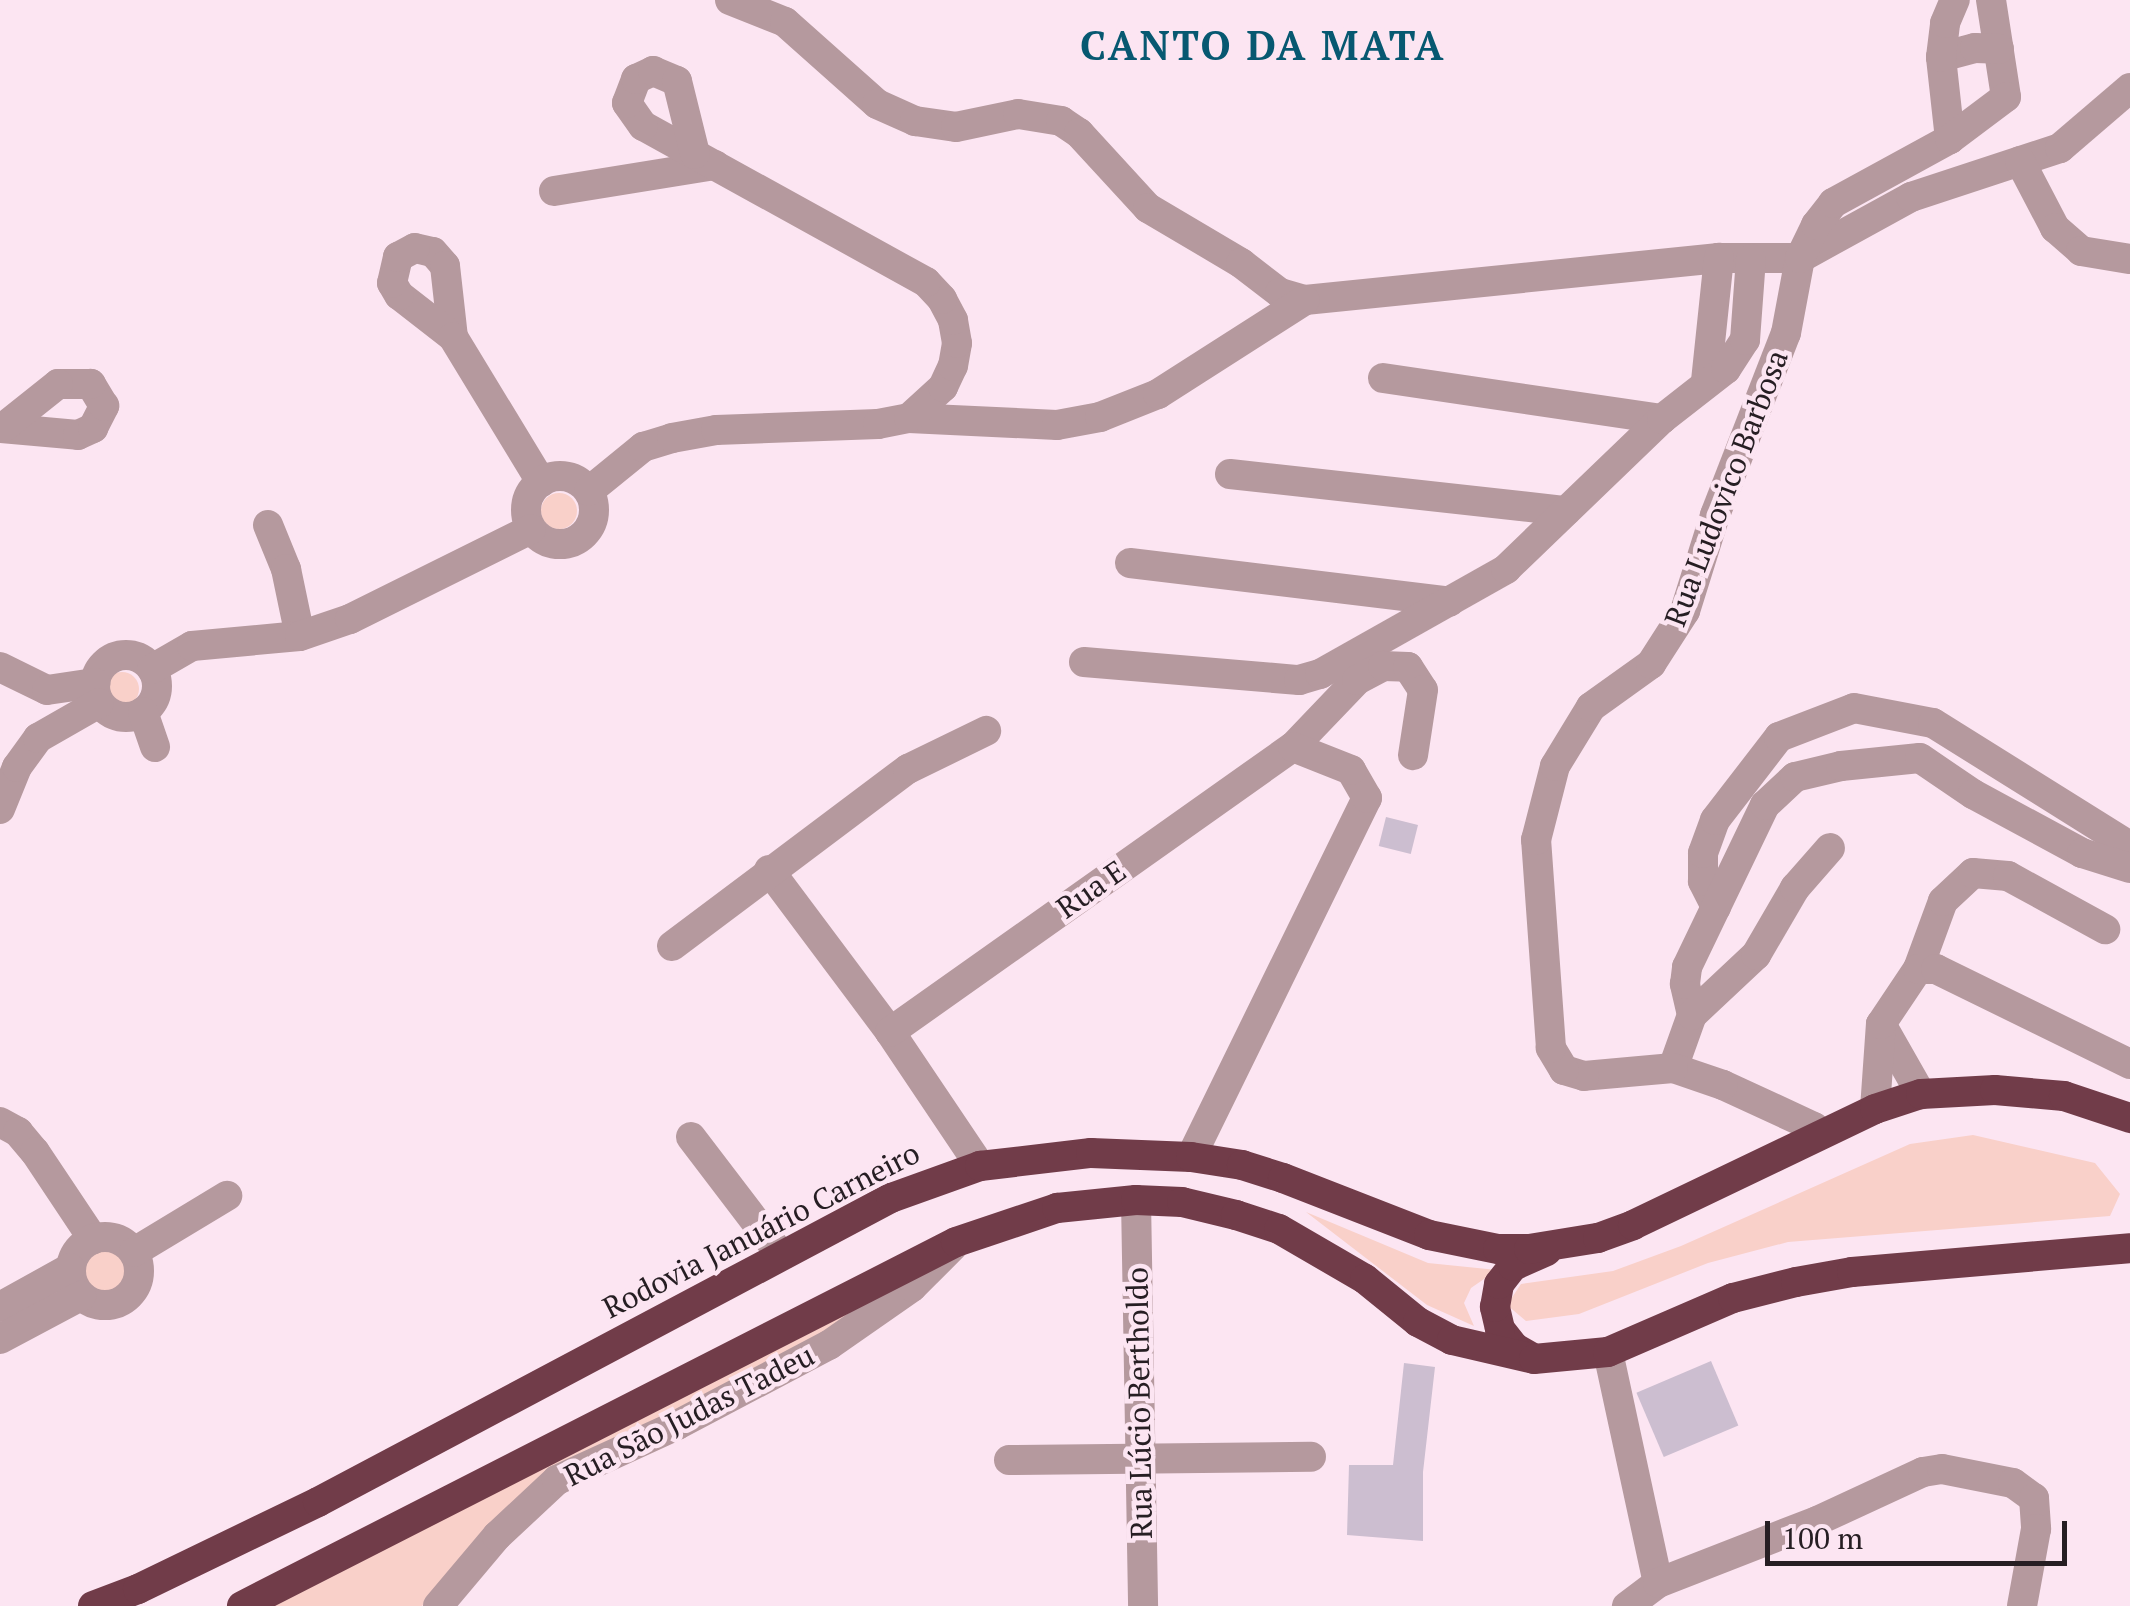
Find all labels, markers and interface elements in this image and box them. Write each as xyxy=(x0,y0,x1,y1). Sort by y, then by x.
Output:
district label: CANTO DA MATA xyxy=(1080,21,1446,69)
street label: Rua Ludovico Barbosa xyxy=(1657,345,1795,631)
street label: Rua E xyxy=(1049,852,1133,926)
street label: Rodovia Januário Carneiro xyxy=(597,1134,925,1326)
street label: Rua Lúcio Bertholdo xyxy=(1119,1267,1159,1539)
street label: Rua São Judas Tadeu xyxy=(558,1336,820,1494)
scale bar xyxy=(1770,1501,2072,1563)
text: 100 m xyxy=(1782,1518,1863,1558)

